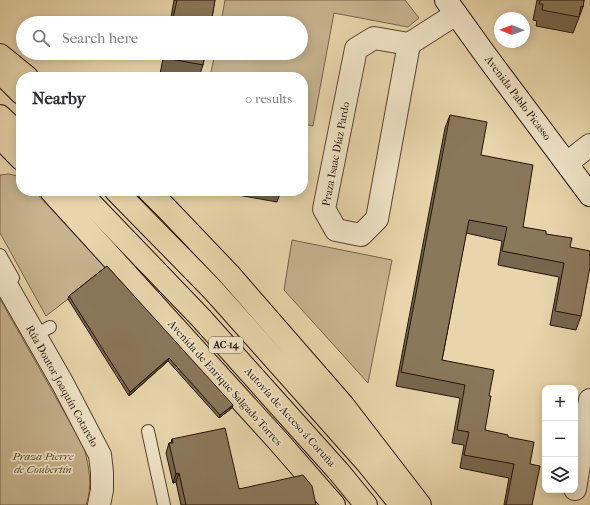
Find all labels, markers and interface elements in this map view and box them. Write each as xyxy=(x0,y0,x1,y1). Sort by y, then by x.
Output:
north arrow xyxy=(494,12,530,48)
search box xyxy=(16,16,308,60)
icon: search xyxy=(30,27,52,49)
text: Search here xyxy=(62,29,138,47)
street label: Avenida Pablo Picasso xyxy=(481,52,554,143)
text: Nearby xyxy=(32,88,86,108)
text: 0 results xyxy=(245,91,292,106)
street label: Praza Isaac Díaz Pardo xyxy=(319,100,353,207)
street label: Avenida de Enrique Salgado Torres xyxy=(165,317,285,448)
street label: Rúa Doutor Joaquín Cotarelo xyxy=(23,323,101,449)
road number: AC-14 xyxy=(209,337,243,353)
street label: Autovía de Acceso á Coruña xyxy=(241,364,339,470)
map controls xyxy=(542,385,578,493)
button: + xyxy=(542,385,578,421)
button: − xyxy=(542,421,578,457)
park label: Praza Pierre de Coubertín xyxy=(12,450,74,476)
button: layers xyxy=(542,457,578,493)

